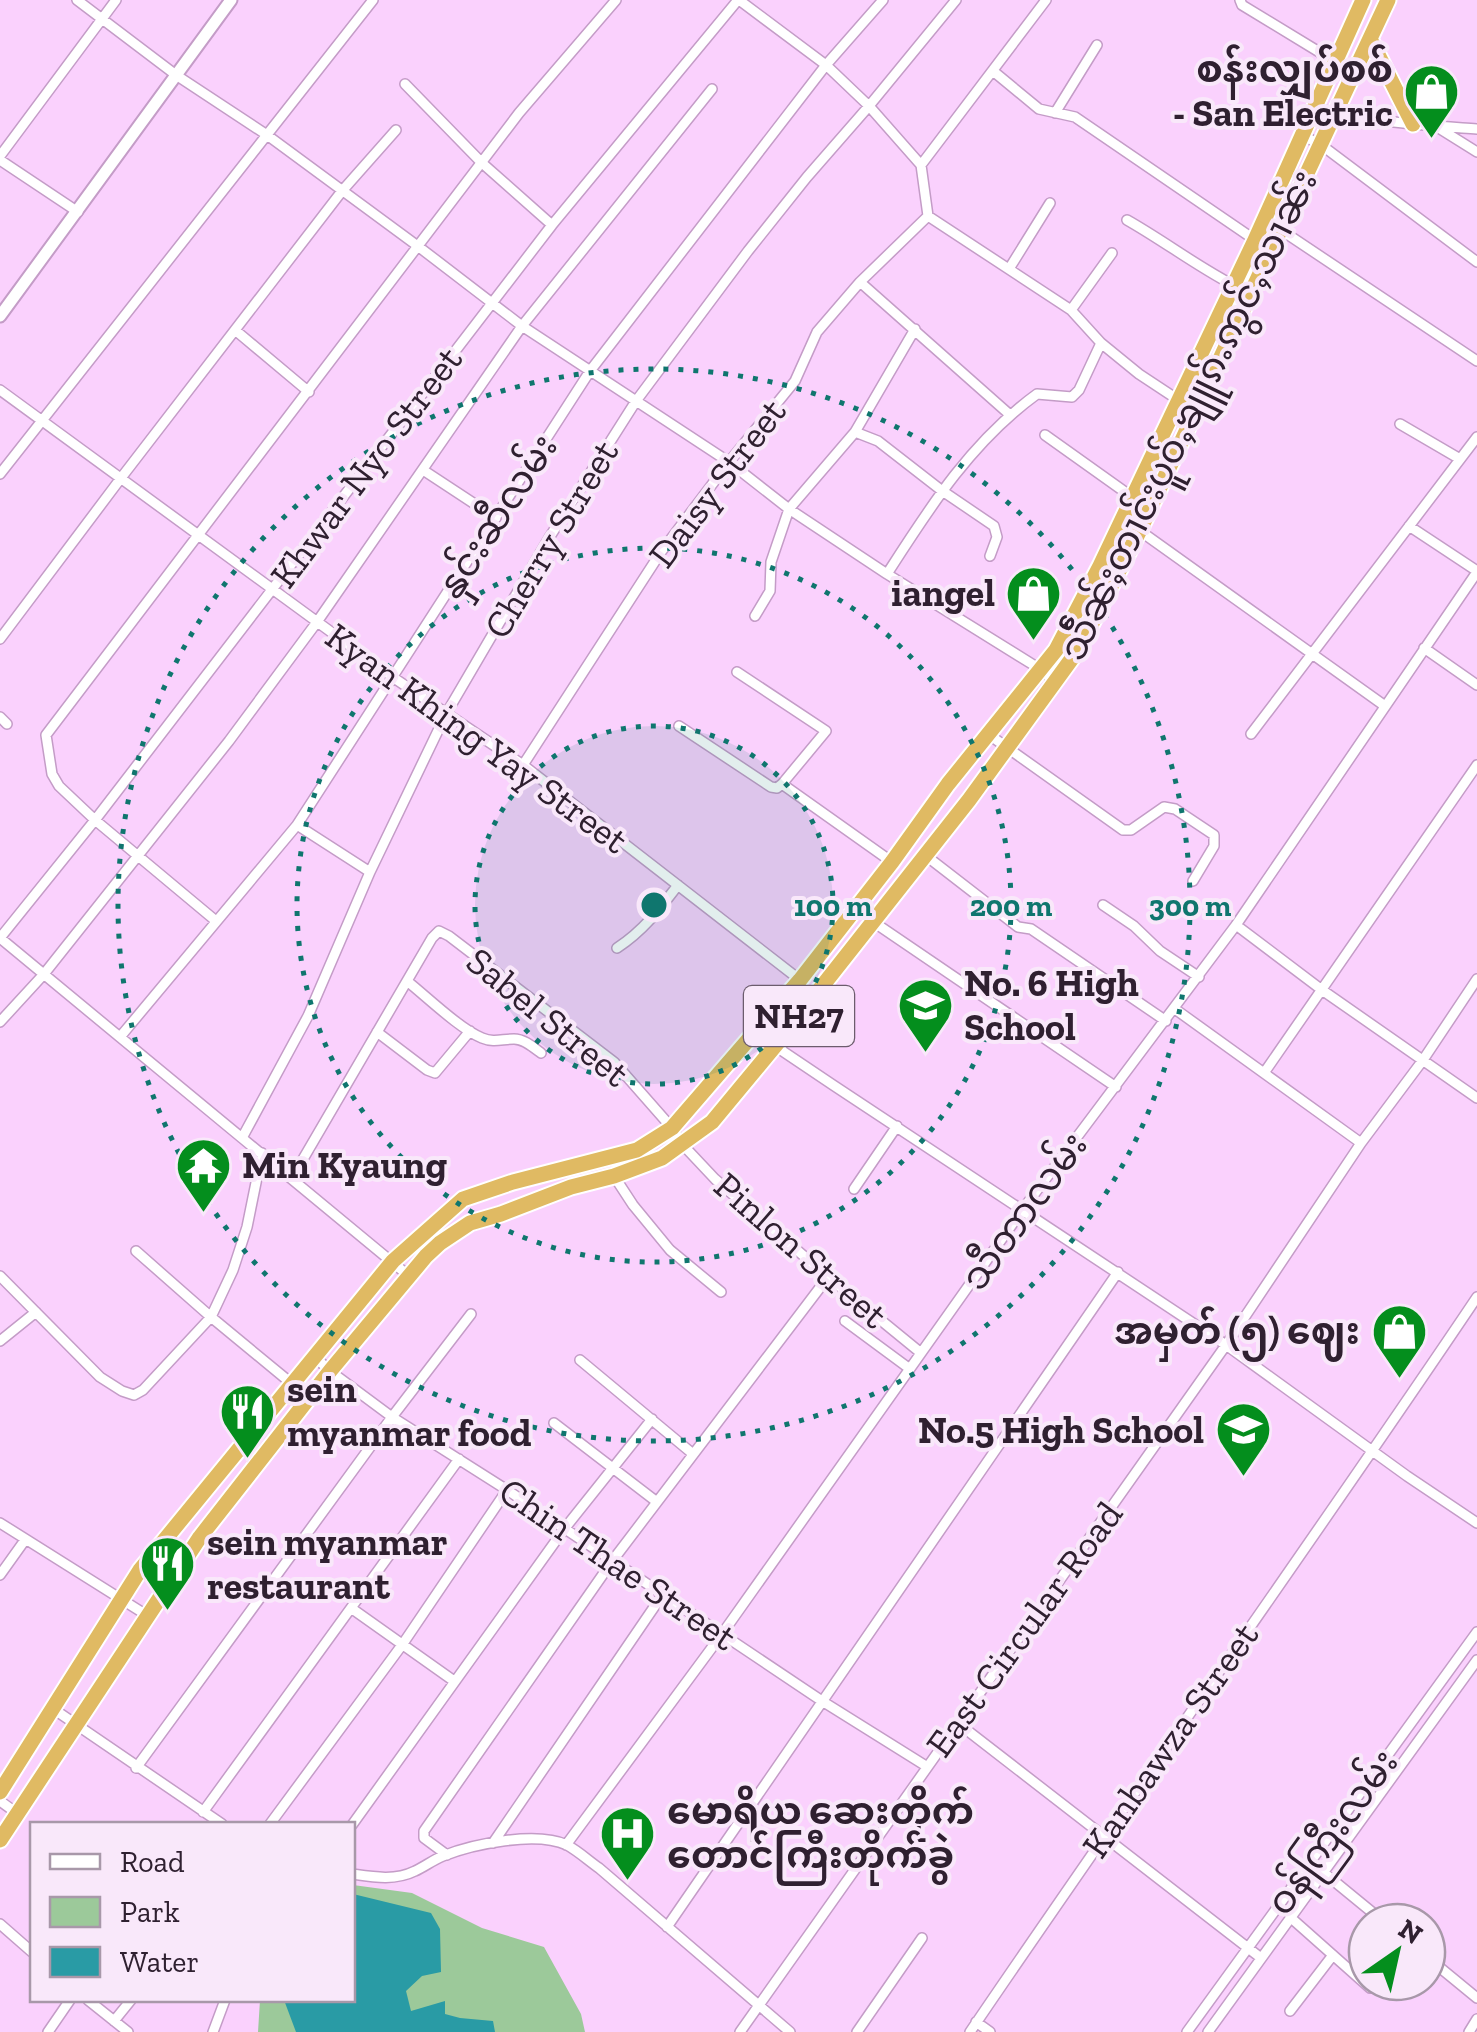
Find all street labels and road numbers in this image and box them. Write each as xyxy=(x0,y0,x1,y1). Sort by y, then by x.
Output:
street label: သဵႅၼ်ႈတၢင်းပူဝ်ႇၶျူၵ်ႉဢွင်ႇသၢၼ်း xyxy=(1046,161,1334,671)
street label: Khwar Nyo Street xyxy=(260,337,472,597)
street label: Daisy Street xyxy=(639,389,795,577)
street label: နှင်းဆီလမ်း xyxy=(424,424,574,611)
street label: Cherry Street xyxy=(474,432,628,646)
street label: Kyan Khing Yay Street xyxy=(317,613,637,863)
street label: Sabel Street xyxy=(458,938,638,1096)
road number: NH27 xyxy=(744,986,854,1046)
street label: သီတာလမ်း xyxy=(949,1121,1097,1299)
street label: Pinlon Street xyxy=(705,1162,897,1338)
street label: Chin Thae Street xyxy=(491,1468,745,1660)
street label: East Circular Road xyxy=(916,1492,1132,1766)
street label: Kanbawza Street xyxy=(1072,1614,1268,1866)
street label: ဝန်ကြီးလမ်း xyxy=(1254,1738,1414,1928)

